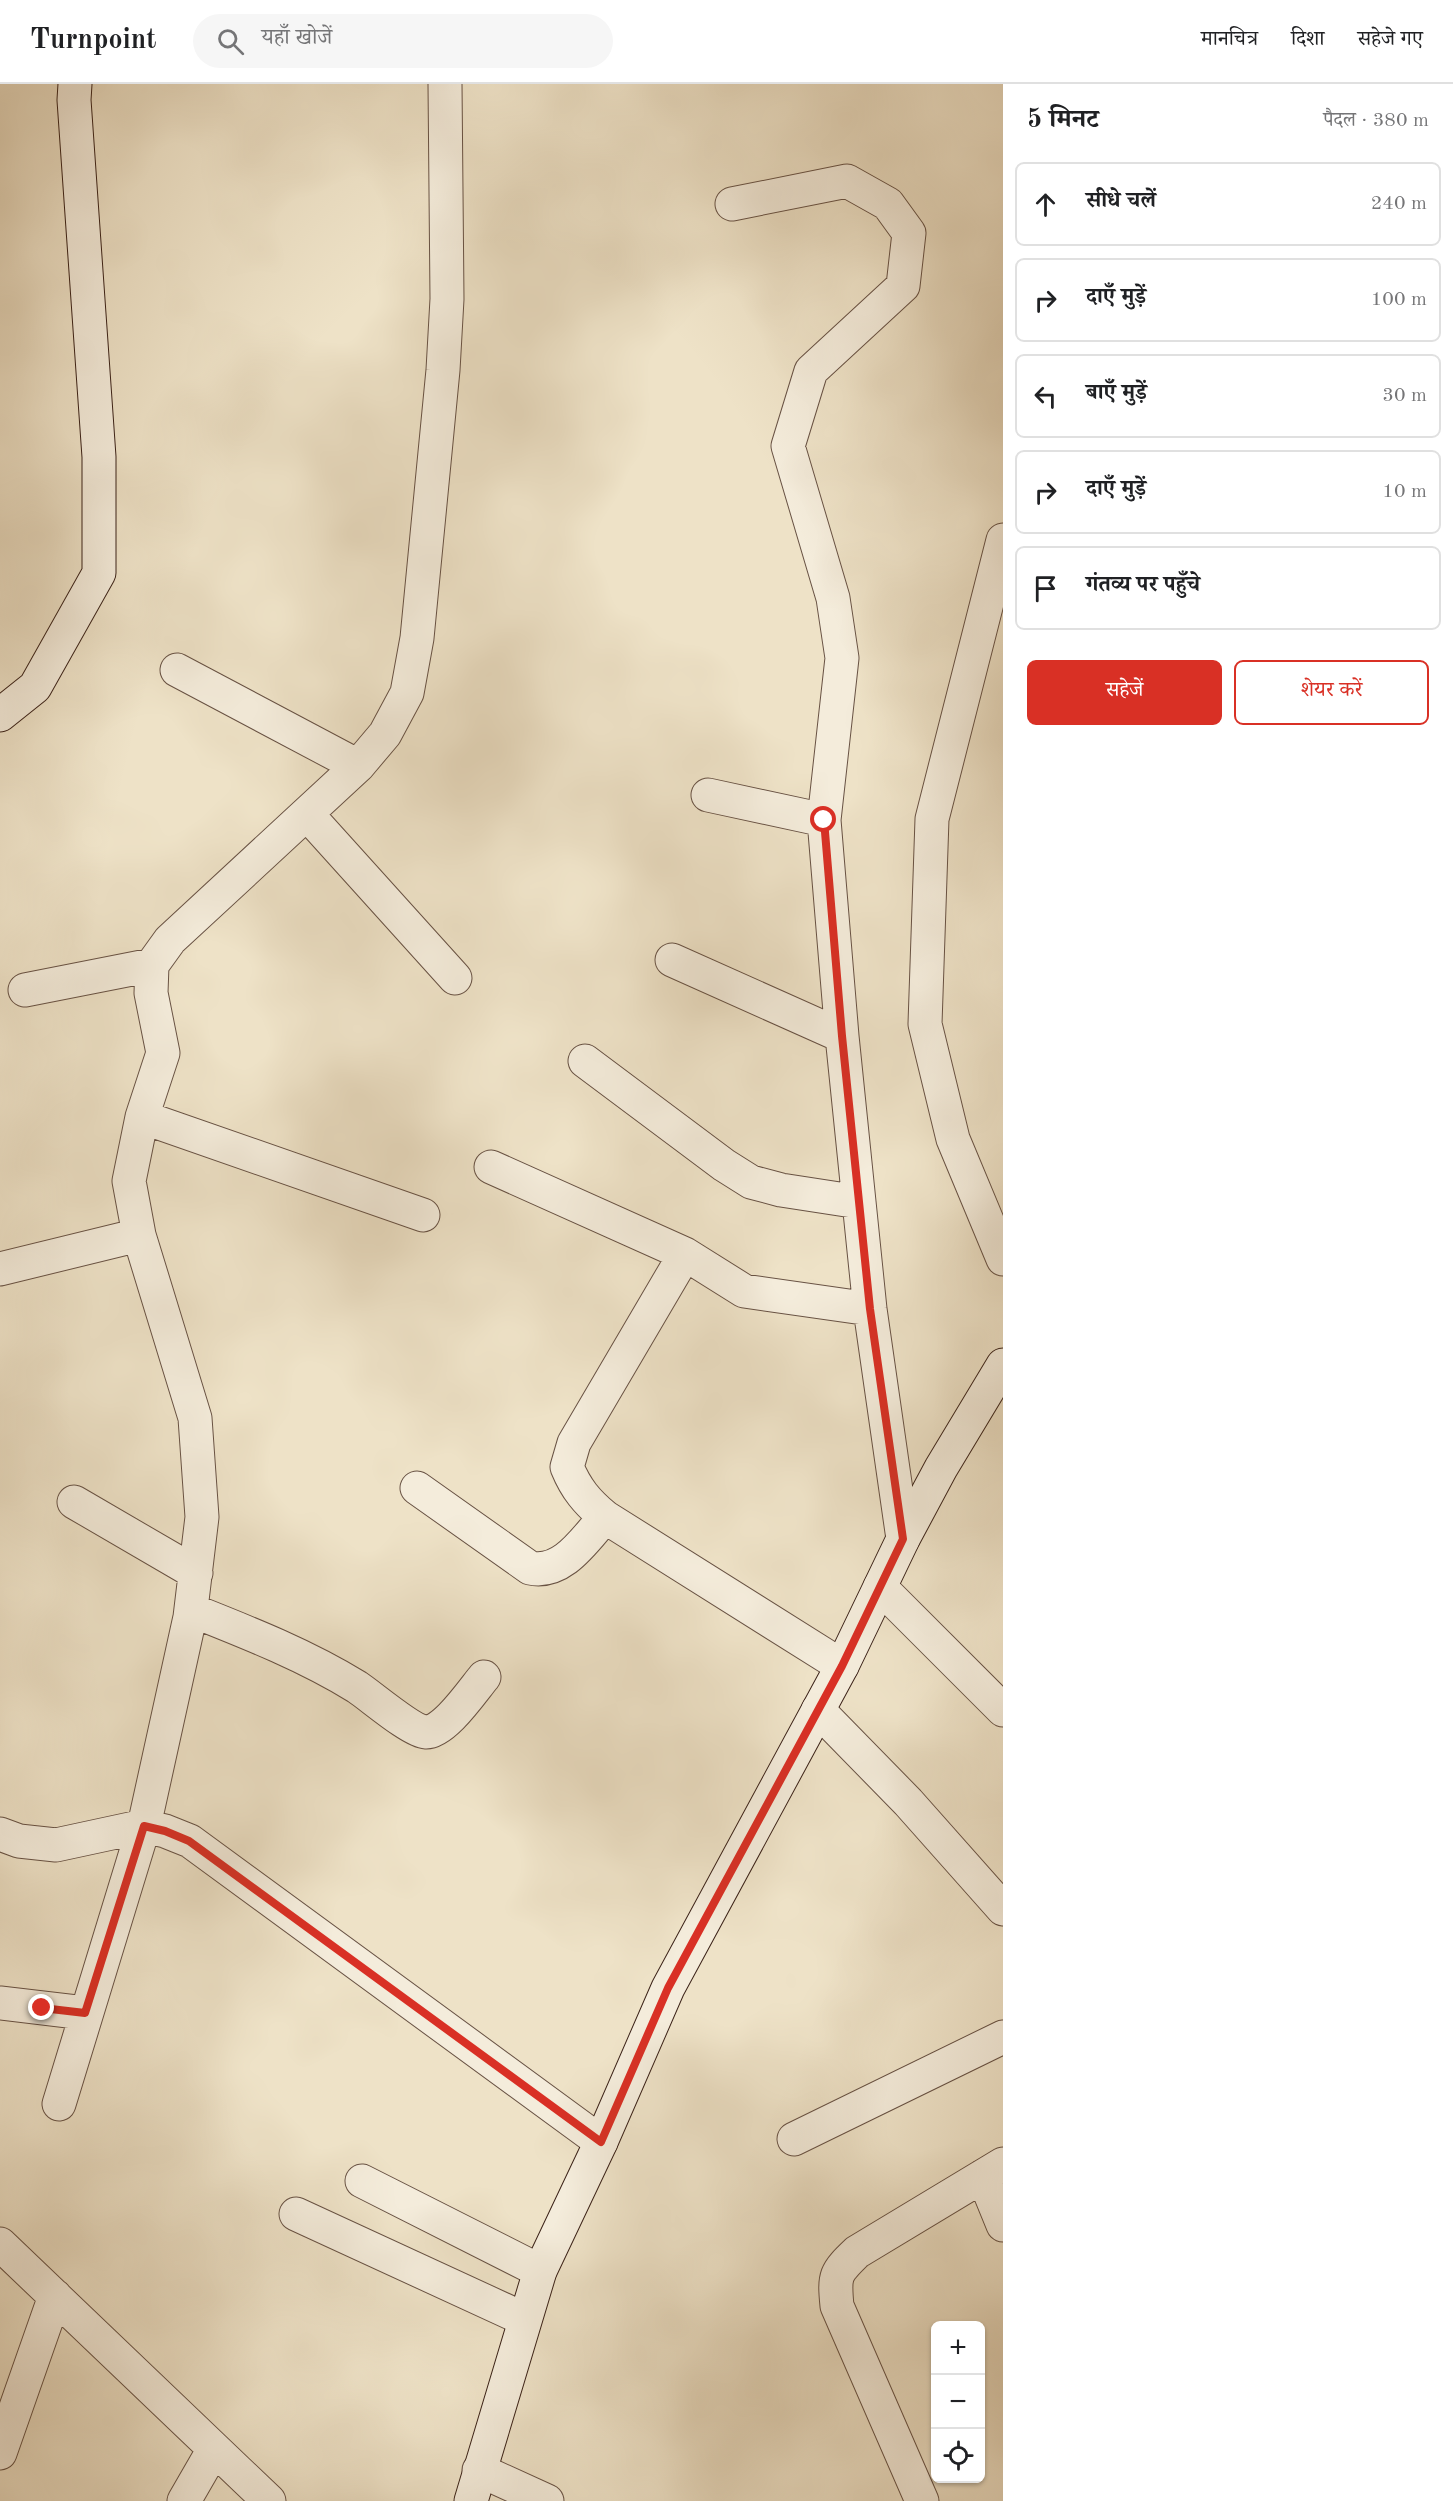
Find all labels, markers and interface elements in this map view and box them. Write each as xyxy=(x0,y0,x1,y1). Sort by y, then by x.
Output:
search box xyxy=(193,14,613,68)
icon: search xyxy=(214,25,247,58)
text: Turnpoint xyxy=(30,27,157,55)
text: यहाँ खोजें xyxy=(262,27,332,49)
text: मानचित्र xyxy=(1201,29,1258,50)
text: दिशा xyxy=(1291,29,1324,50)
text: सहेजे गए xyxy=(1357,29,1423,50)
text: 5 मिनट xyxy=(1027,107,1099,133)
text: पैदल · 380 m xyxy=(1323,111,1429,131)
icon: ahead xyxy=(1029,188,1062,221)
text: सीधे चलें xyxy=(1086,190,1156,212)
text: 240 m xyxy=(1371,194,1427,214)
icon: right xyxy=(1029,284,1062,317)
text: दाएँ मुड़ें xyxy=(1086,286,1146,308)
text: 100 m xyxy=(1371,290,1427,310)
icon: left xyxy=(1029,380,1062,413)
text: बाएँ मुड़ें xyxy=(1086,382,1147,404)
text: 30 m xyxy=(1382,386,1427,406)
icon: right xyxy=(1029,476,1062,509)
text: दाएँ मुड़ें xyxy=(1086,478,1146,500)
text: 10 m xyxy=(1382,482,1427,502)
icon: arrive xyxy=(1029,572,1062,605)
text: गंतव्य पर पहुँचे xyxy=(1086,574,1200,596)
button: सहेजें xyxy=(1027,660,1222,725)
button: शेयर करें xyxy=(1234,660,1429,725)
route start xyxy=(810,806,836,832)
route end xyxy=(28,1994,54,2020)
map controls xyxy=(931,2321,985,2483)
button: + xyxy=(931,2321,985,2375)
button: − xyxy=(931,2375,985,2429)
button: locate xyxy=(931,2429,985,2483)

